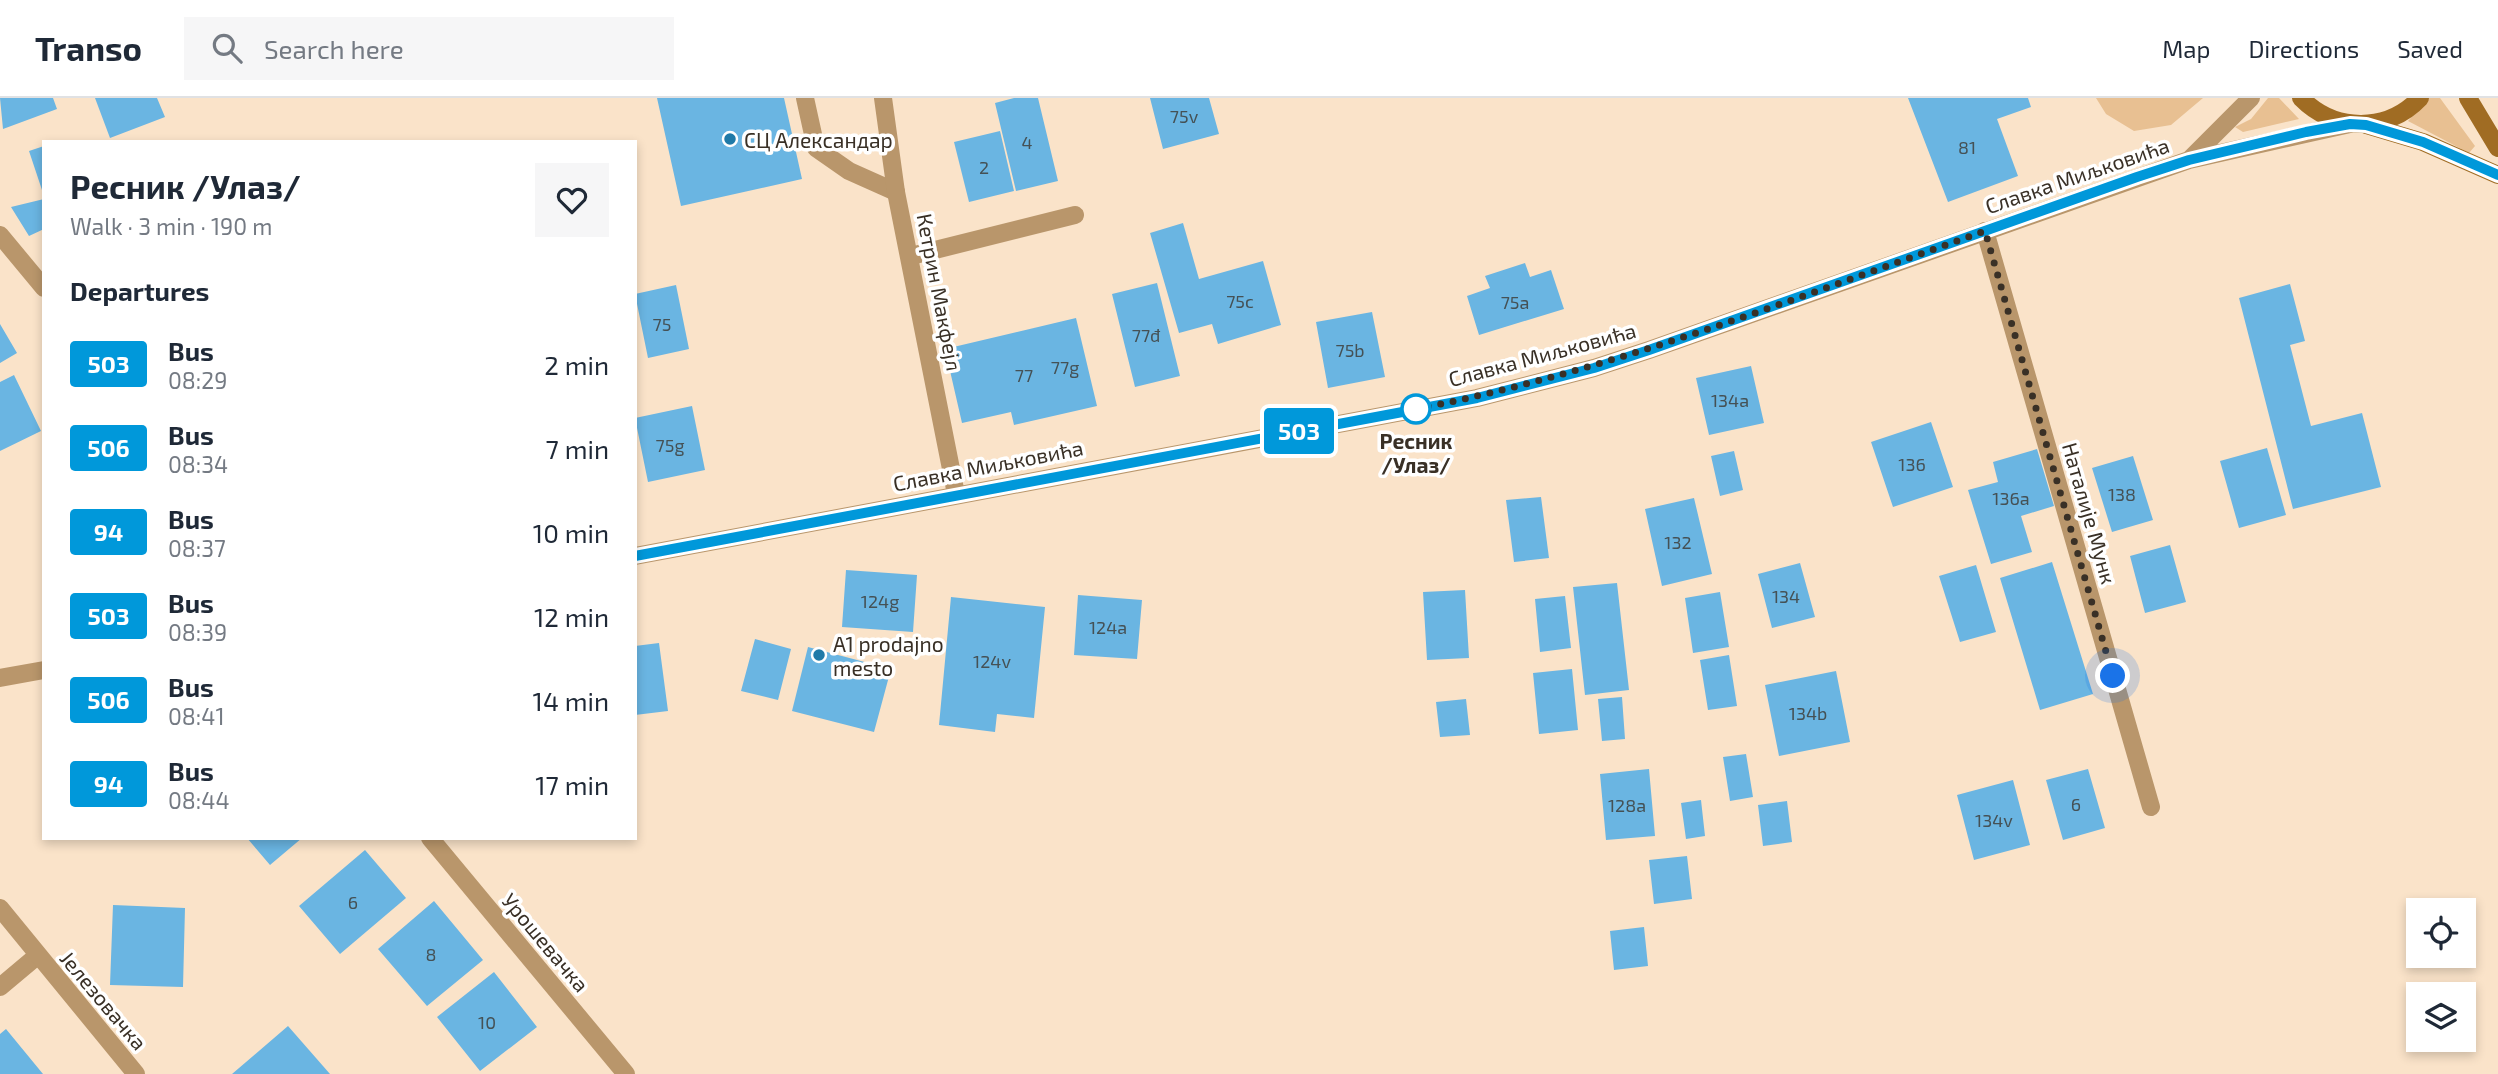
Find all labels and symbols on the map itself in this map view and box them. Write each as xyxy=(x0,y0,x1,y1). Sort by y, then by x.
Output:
house number: 75v xyxy=(1170,105,1199,127)
place label: СЦ Александар xyxy=(744,127,893,152)
marker: СЦ Александар xyxy=(722,131,738,147)
house number: 4 xyxy=(1021,131,1033,153)
street label: Славка Миљковића xyxy=(1982,132,2172,218)
house number: 81 xyxy=(1958,136,1976,158)
house number: 2 xyxy=(979,156,989,178)
street label: Кетрин Макфејл xyxy=(912,211,968,373)
house number: 75c xyxy=(1226,290,1254,312)
house number: 75a xyxy=(1501,291,1529,313)
house number: 75 xyxy=(653,313,671,335)
street label: Славка Миљковића xyxy=(1445,317,1639,391)
house number: 77đ xyxy=(1132,324,1161,346)
house number: 75b xyxy=(1335,339,1365,361)
house number: 77g xyxy=(1051,356,1079,378)
house number: 77 xyxy=(1015,364,1033,386)
house number: 134a xyxy=(1711,389,1749,411)
marker: Ресник /Улаз/ xyxy=(1401,394,1431,424)
line badge: 503 xyxy=(1259,408,1339,454)
place label: Ресник /Улаз/ xyxy=(1380,428,1453,477)
house number: 75g xyxy=(656,434,684,456)
street label: Славка Миљковића xyxy=(891,434,1085,496)
street label: Наталије Мунк xyxy=(2057,439,2122,587)
house number: 136 xyxy=(1898,453,1926,475)
house number: 138 xyxy=(2108,483,2136,505)
house number: 136a xyxy=(1992,487,2030,509)
house number: 132 xyxy=(1664,531,1692,553)
house number: 134 xyxy=(1772,585,1800,607)
house number: 124g xyxy=(861,590,899,612)
house number: 124a xyxy=(1089,616,1127,638)
place label: A1 prodajno mesto xyxy=(833,631,944,680)
marker: A1 prodajno mesto xyxy=(811,647,827,663)
house number: 124v xyxy=(973,650,1011,672)
your location xyxy=(2095,658,2130,693)
house number: 134b xyxy=(1789,702,1827,724)
house number: 6 xyxy=(2071,793,2081,815)
house number: 128a xyxy=(1608,794,1646,816)
house number: 134v xyxy=(1975,809,2013,831)
street label: Урошевачка xyxy=(498,888,594,996)
house number: 6 xyxy=(348,891,358,913)
house number: 8 xyxy=(426,943,436,965)
street label: Јелезовачка xyxy=(55,946,153,1054)
house number: 10 xyxy=(478,1011,496,1033)

